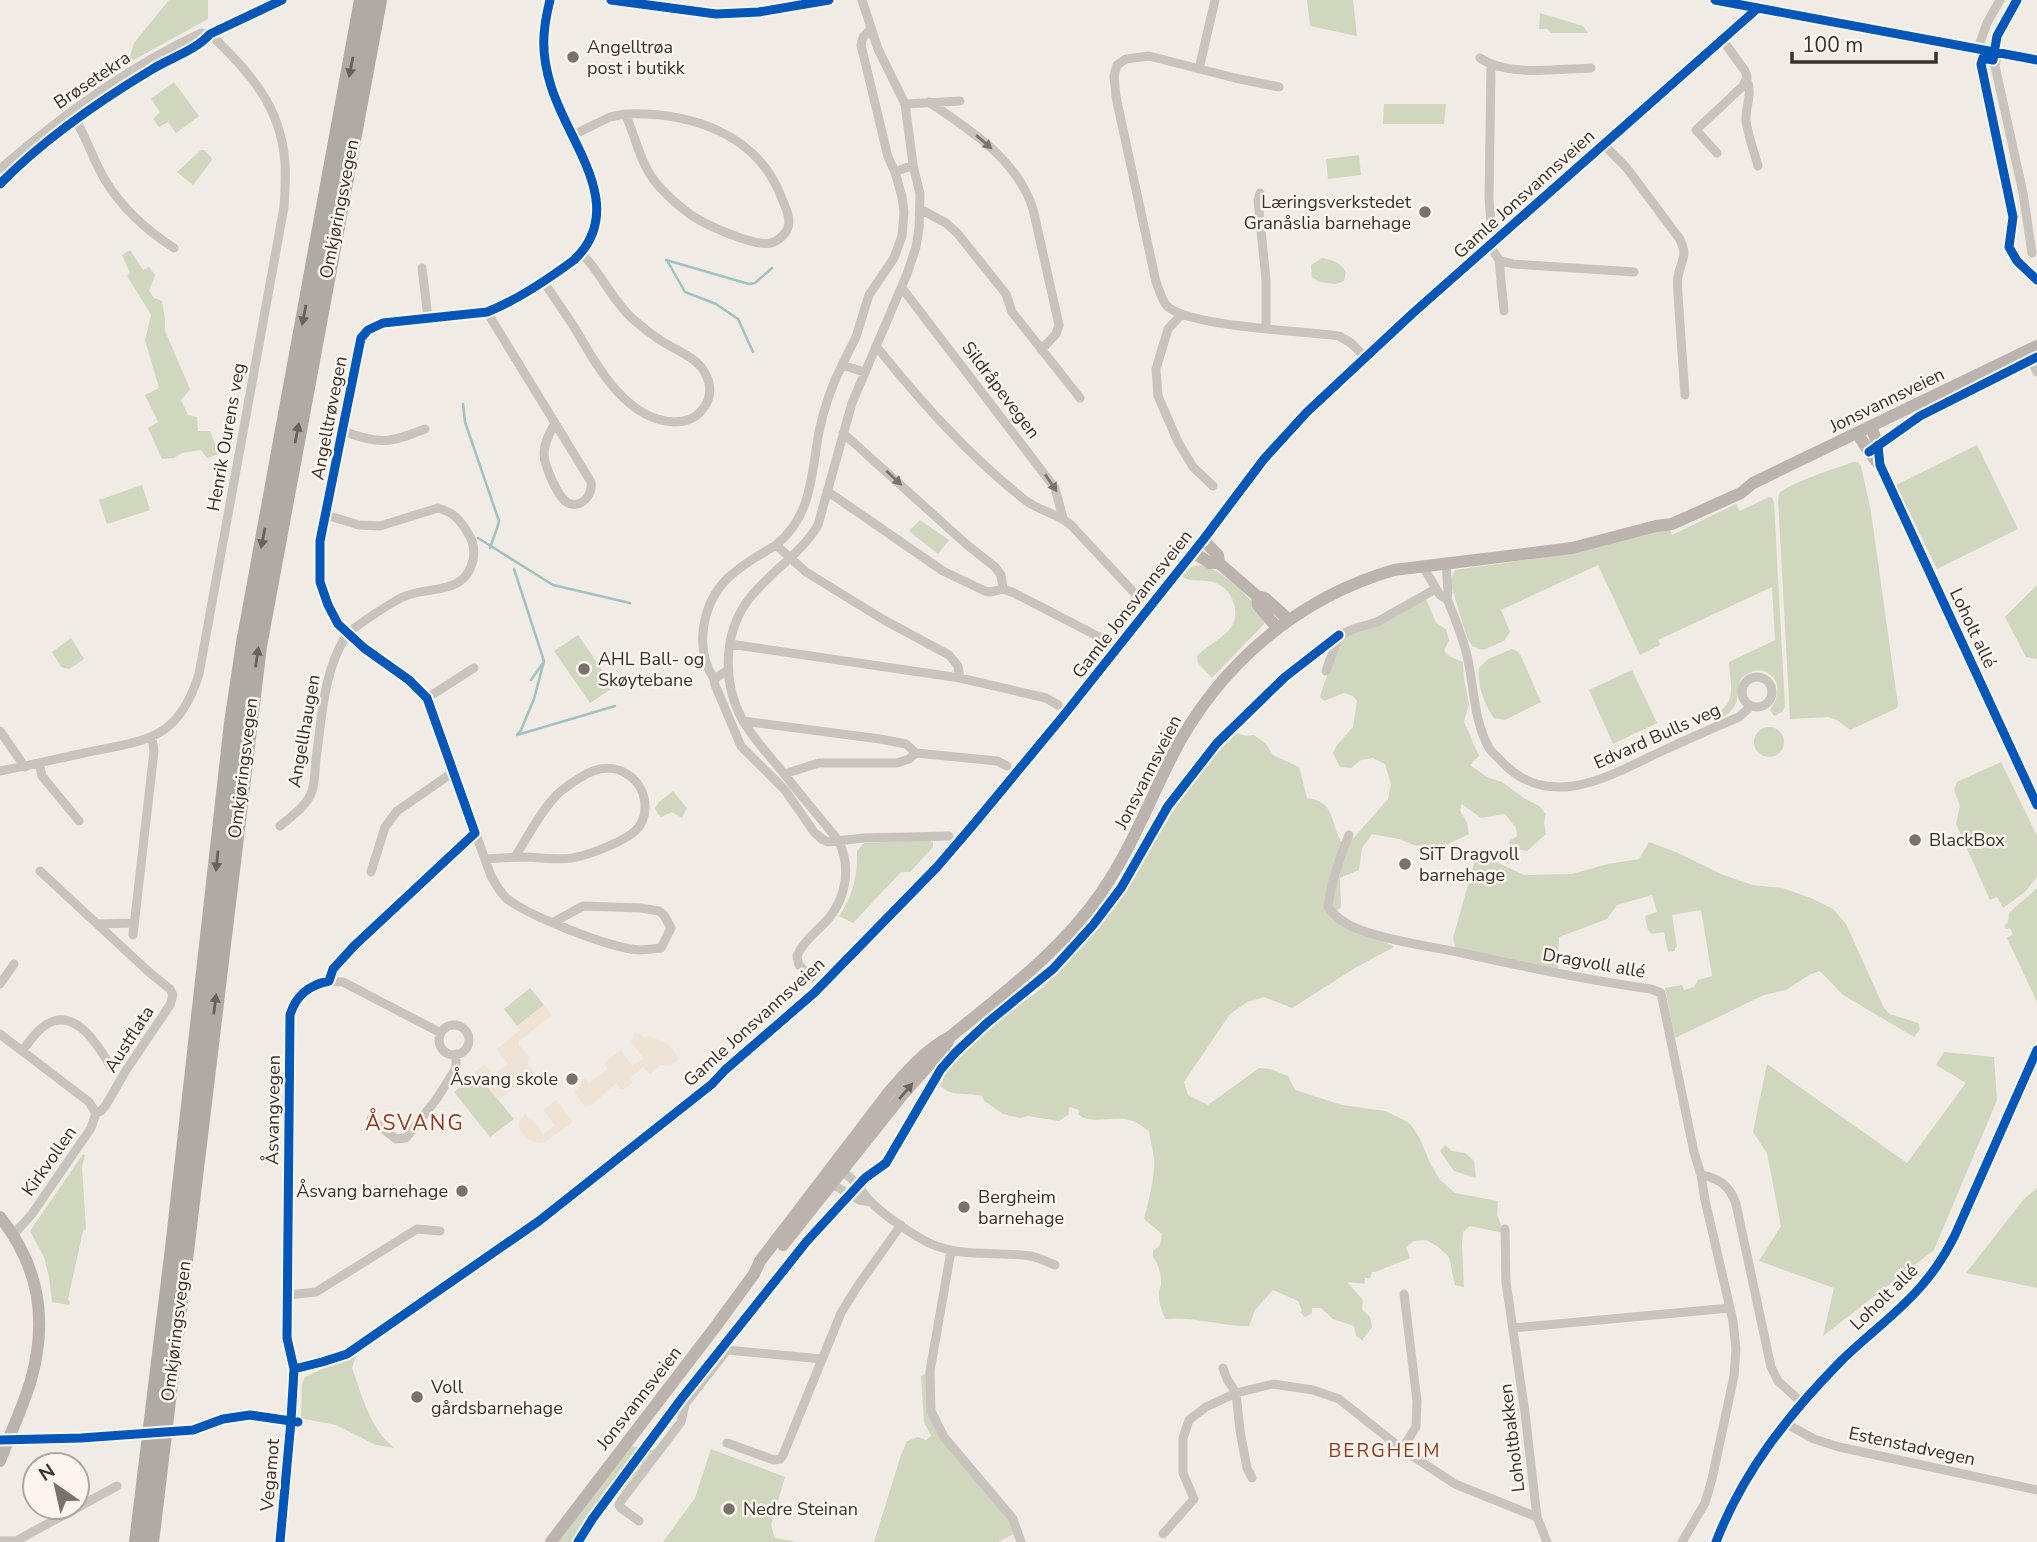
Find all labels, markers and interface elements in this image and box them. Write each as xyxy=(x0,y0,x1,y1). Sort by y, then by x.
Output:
scale bar xyxy=(1792,21,1936,65)
text: 100 m xyxy=(1802,31,1863,59)
place label: Angelltrøa post i butikk xyxy=(587,35,686,80)
street label: Brøsetekra xyxy=(49,46,135,114)
marker: Angelltrøa post i butikk xyxy=(565,49,581,65)
one-way arrow xyxy=(345,56,356,78)
street label: Gamle Jonsvannsveien xyxy=(1448,124,1600,264)
one-way arrow xyxy=(976,134,993,150)
street label: Omkjøringsvegen xyxy=(314,137,364,281)
place label: Læringsverkstedet Granåslia barnehage xyxy=(1244,190,1412,235)
marker: Læringsverkstedet Granåslia barnehage xyxy=(1417,204,1433,220)
one-way arrow xyxy=(299,304,310,326)
street label: Sildråpevegen xyxy=(957,337,1045,443)
street label: Angelltrøvegen xyxy=(305,354,353,482)
street label: Henrik Ourens veg xyxy=(201,361,251,513)
street label: Jonsvannsveien xyxy=(1825,362,1948,439)
one-way arrow xyxy=(292,422,303,444)
one-way arrow xyxy=(885,470,903,486)
one-way arrow xyxy=(1044,474,1058,492)
street label: Gamle Jonsvannsveien xyxy=(1066,525,1198,683)
one-way arrow xyxy=(257,527,268,549)
street label: Loholt allé xyxy=(1944,584,2002,672)
one-way arrow xyxy=(252,646,263,668)
place label: AHL Ball- og Skøytebane xyxy=(598,647,704,692)
marker: AHL Ball- og Skøytebane xyxy=(576,661,592,677)
street label: Angellhaugen xyxy=(282,673,326,789)
street label: Omkjøringsvegen xyxy=(222,696,264,840)
street label: Edvard Bulls veg xyxy=(1590,697,1724,775)
street label: Jonsvannsveien xyxy=(1109,711,1187,834)
place label: BlackBox xyxy=(1929,828,2005,852)
marker: BlackBox xyxy=(1907,832,1923,848)
place label: SiT Dragvoll barnehage xyxy=(1419,842,1520,887)
one-way arrow xyxy=(212,850,223,872)
marker: SiT Dragvoll barnehage xyxy=(1397,856,1413,872)
street label: Dragvoll allé xyxy=(1541,942,1647,984)
street label: Gamle Jonsvannsveien xyxy=(678,952,830,1092)
one-way arrow xyxy=(210,993,221,1015)
street label: Austflata xyxy=(99,1001,159,1077)
street label: Åsvangvegen xyxy=(260,1055,286,1165)
place label: Åsvang skole xyxy=(450,1067,558,1091)
marker: Åsvang skole xyxy=(564,1071,580,1087)
one-way arrow xyxy=(898,1082,913,1099)
district label: ÅSVANG xyxy=(365,1108,465,1137)
street label: Kirkvollen xyxy=(16,1121,82,1201)
place label: Åsvang barnehage xyxy=(296,1179,448,1203)
marker: Åsvang barnehage xyxy=(454,1183,470,1199)
place label: Bergheim barnehage xyxy=(978,1185,1064,1230)
marker: Bergheim barnehage xyxy=(956,1199,972,1215)
street label: Omkjøringsvegen xyxy=(155,1259,197,1403)
street label: Loholt allé xyxy=(1845,1259,1923,1335)
street label: Jonsvannsveien xyxy=(591,1341,687,1455)
place label: Voll gårdsbarnehage xyxy=(430,1375,563,1420)
street label: Loholtbakken xyxy=(1493,1382,1531,1494)
marker: Voll gårdsbarnehage xyxy=(409,1389,425,1405)
street label: Estenstadvegen xyxy=(1846,1421,1978,1471)
street label: Vegamot xyxy=(255,1437,285,1513)
district label: BERGHEIM xyxy=(1329,1438,1441,1464)
north arrow xyxy=(21,1451,91,1521)
text: N xyxy=(34,1458,60,1487)
place label: Nedre Steinan xyxy=(743,1497,858,1521)
marker: Nedre Steinan xyxy=(721,1501,737,1517)

